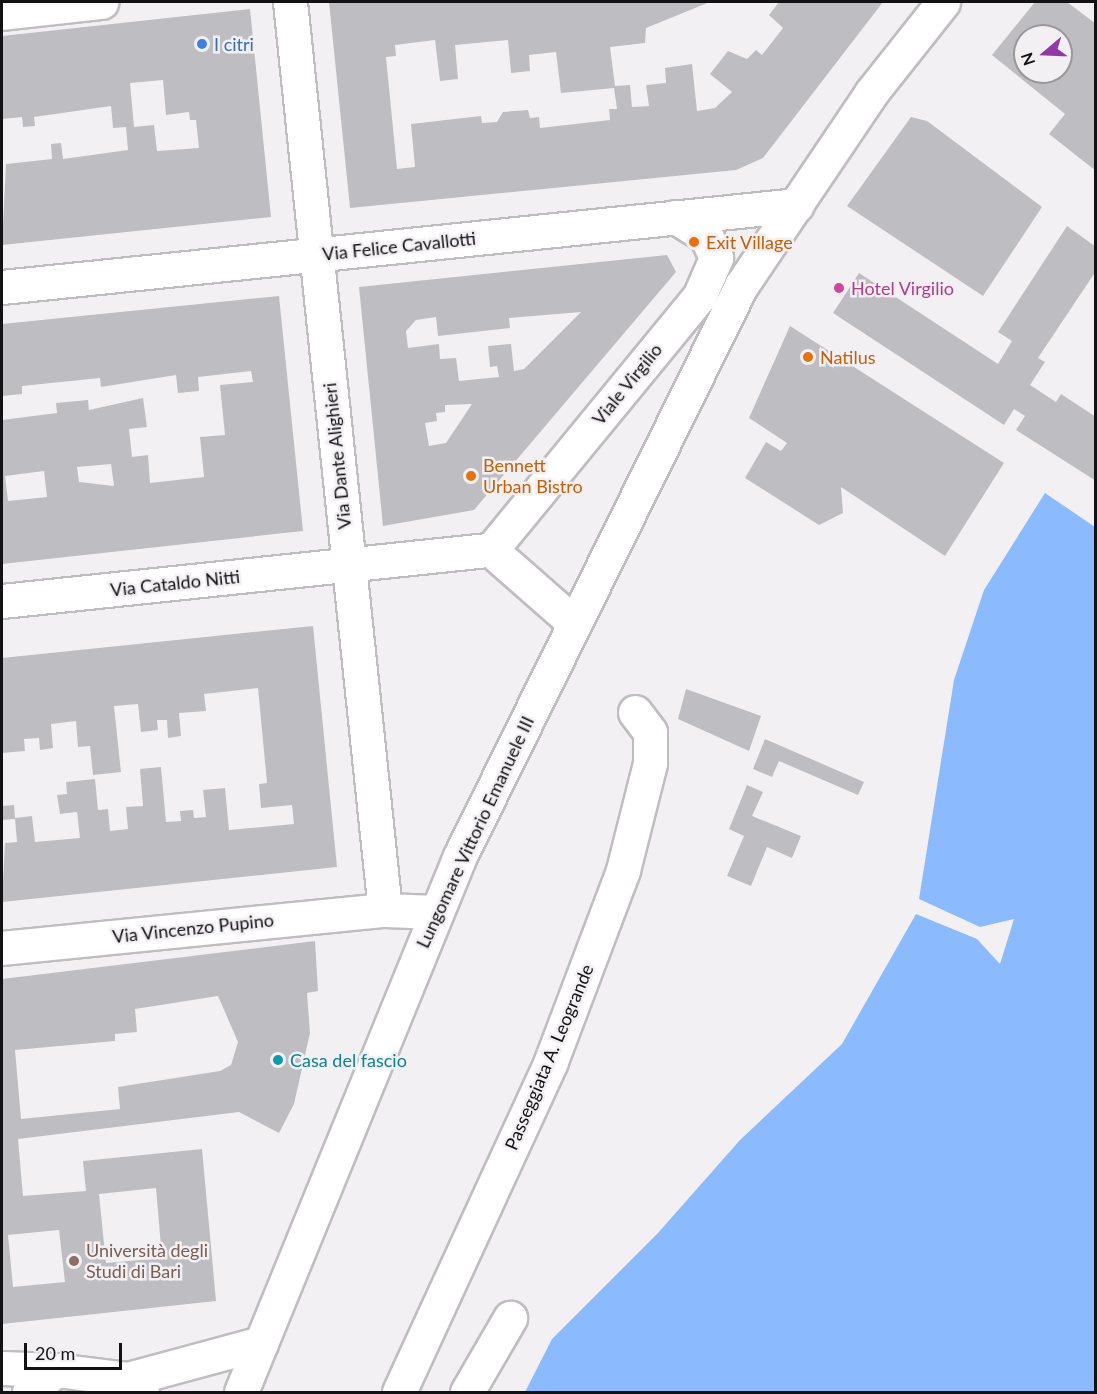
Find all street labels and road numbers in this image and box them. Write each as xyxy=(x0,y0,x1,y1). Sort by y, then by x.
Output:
street label: Via Felice Cavallotti xyxy=(321,227,477,265)
street label: Viale Virgilio xyxy=(587,339,667,429)
street label: Via Dante Alighieri xyxy=(319,381,355,531)
street label: Via Cataldo Nitti xyxy=(109,565,241,601)
street label: Lungomare Vittorio Emanuele III xyxy=(412,712,538,952)
street label: Via Vincenzo Pupino xyxy=(111,909,275,947)
street label: Passeggiata A. Leogrande xyxy=(500,961,598,1153)

